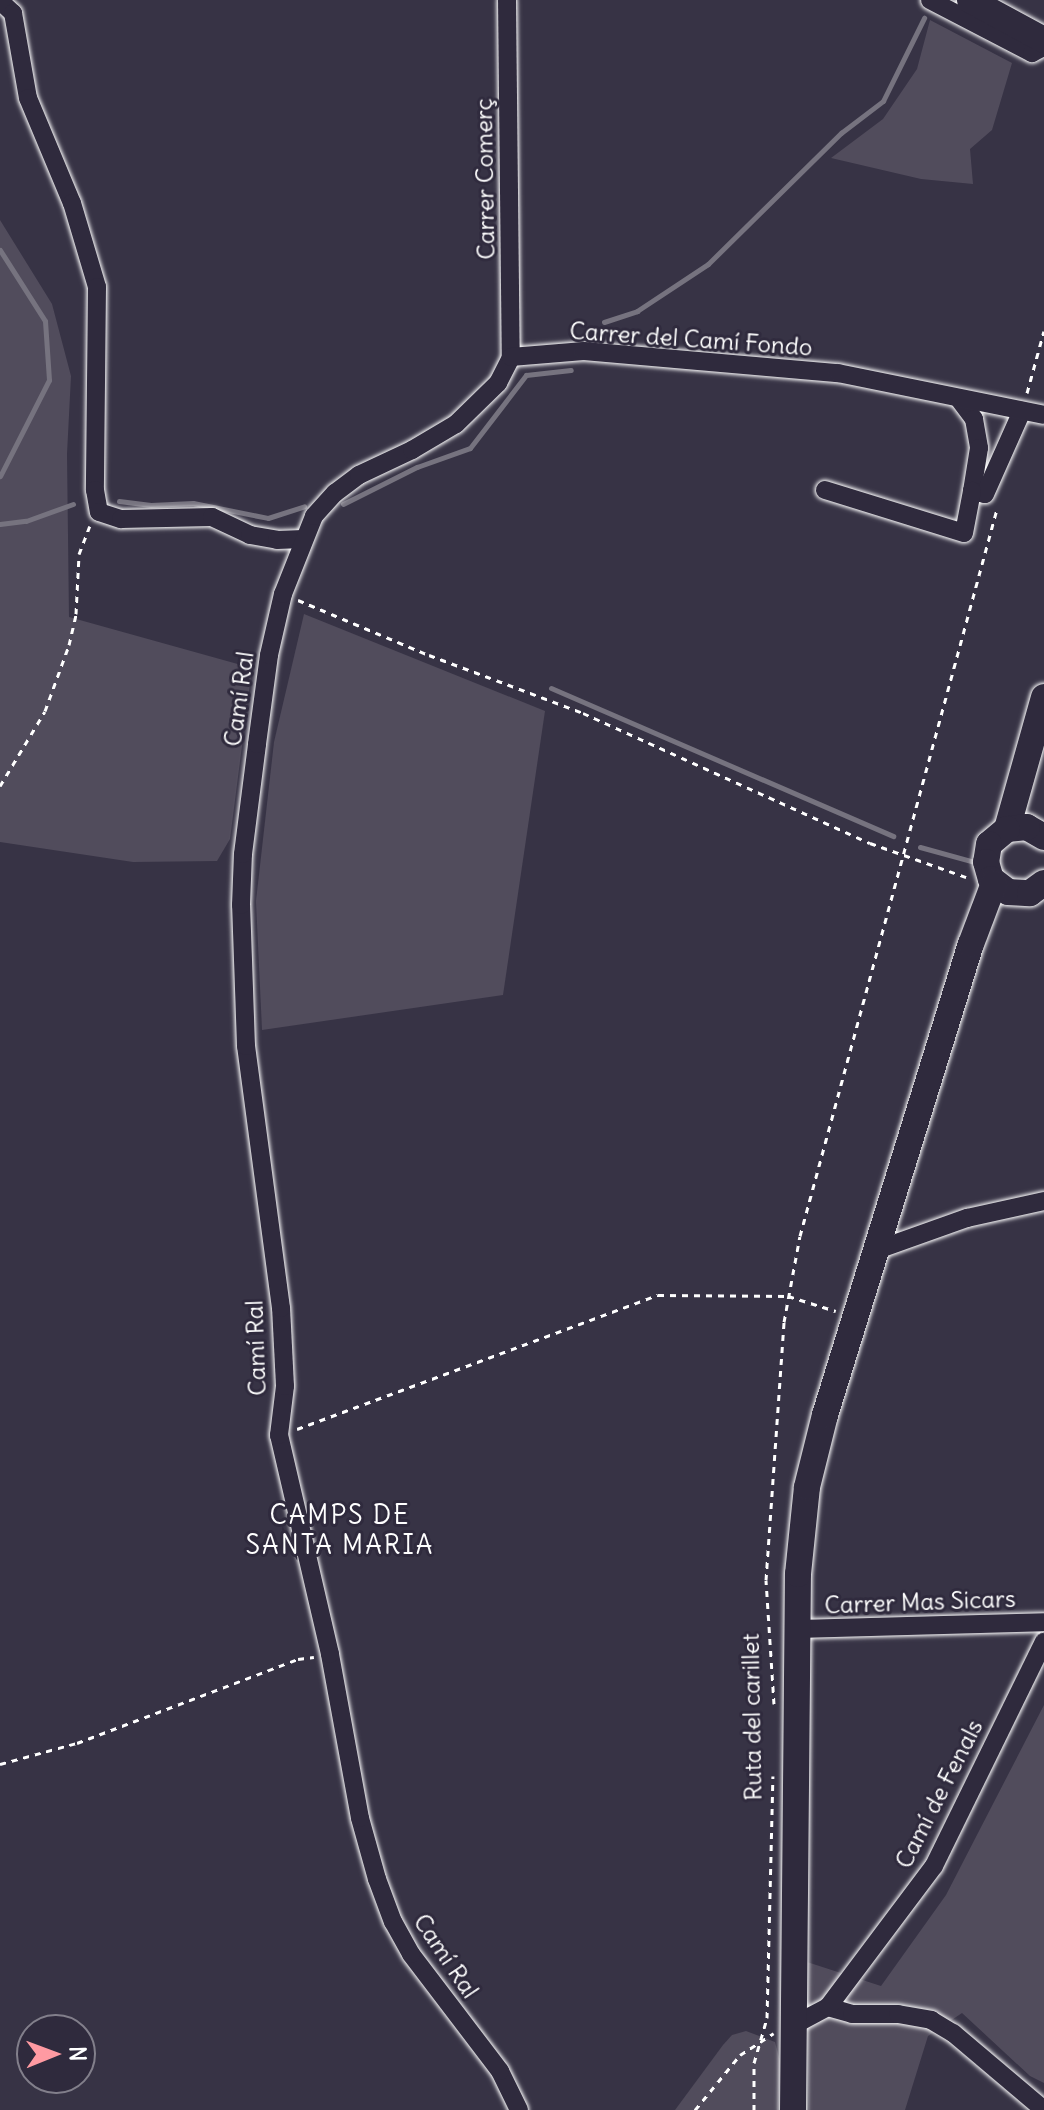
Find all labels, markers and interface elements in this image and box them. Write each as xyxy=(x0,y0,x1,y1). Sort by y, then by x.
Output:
street label: Carrer Comerç xyxy=(469,98,501,260)
street label: Carrer del Camí Fondo xyxy=(569,316,813,362)
street label: Camí Ral xyxy=(218,650,260,748)
street label: Camí Ral xyxy=(240,1300,272,1396)
district label: CAMPS DE SANTA MARIA xyxy=(246,1499,434,1560)
street label: Carrer Mas Sicars xyxy=(824,1584,1016,1620)
street label: Ruta del carillet xyxy=(736,1633,768,1801)
street label: Camí de Fenals xyxy=(889,1715,989,1873)
street label: Camí Ral xyxy=(407,1908,485,2004)
north arrow xyxy=(16,2014,96,2094)
text: N xyxy=(64,2046,92,2061)

